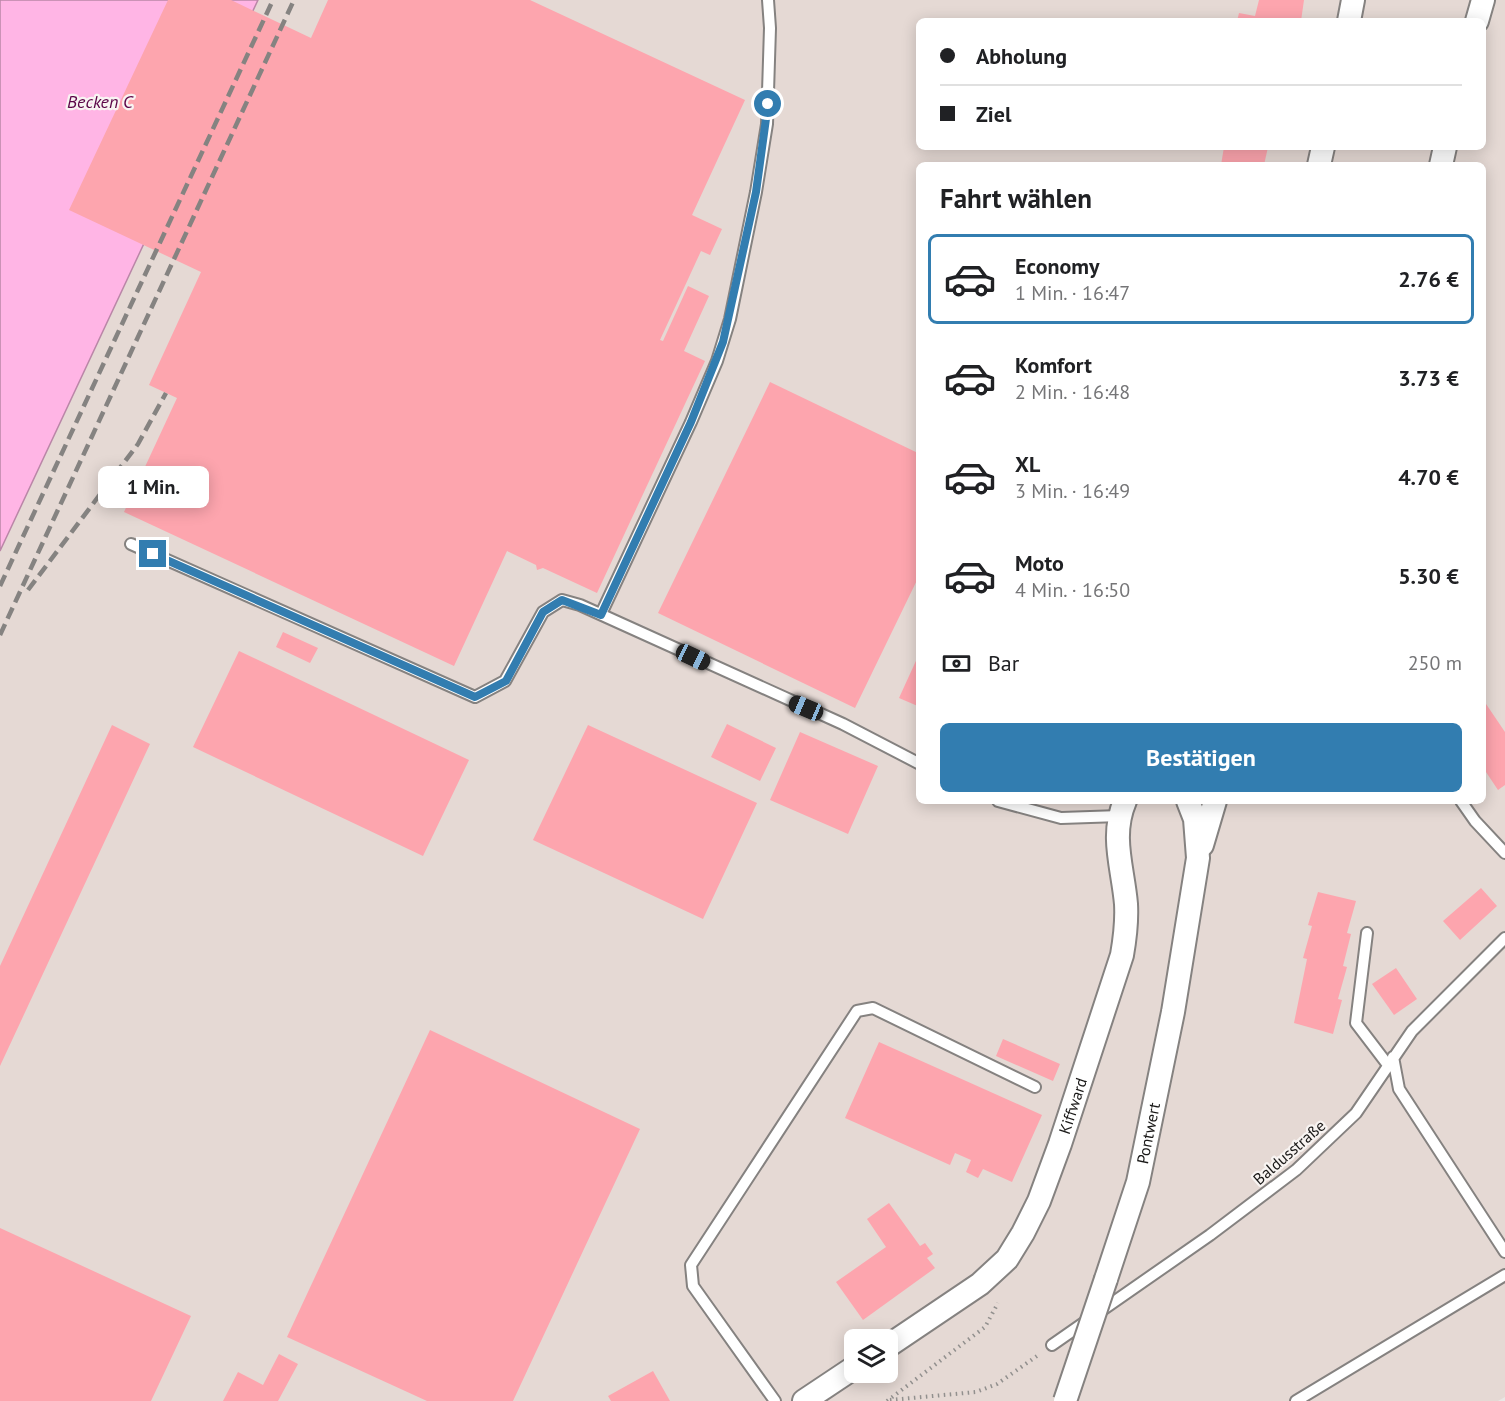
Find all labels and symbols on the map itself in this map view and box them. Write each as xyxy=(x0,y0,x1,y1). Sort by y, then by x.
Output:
water label: Becken C xyxy=(67,90,134,113)
route start xyxy=(754,90,781,117)
callout: 1 Min. xyxy=(98,467,208,509)
route end xyxy=(139,540,166,567)
car xyxy=(673,641,713,673)
car xyxy=(786,693,826,723)
street label: Kiffward xyxy=(1054,1075,1091,1136)
street label: Pontwert xyxy=(1132,1100,1164,1166)
street label: Baldusstraße xyxy=(1249,1115,1329,1189)

